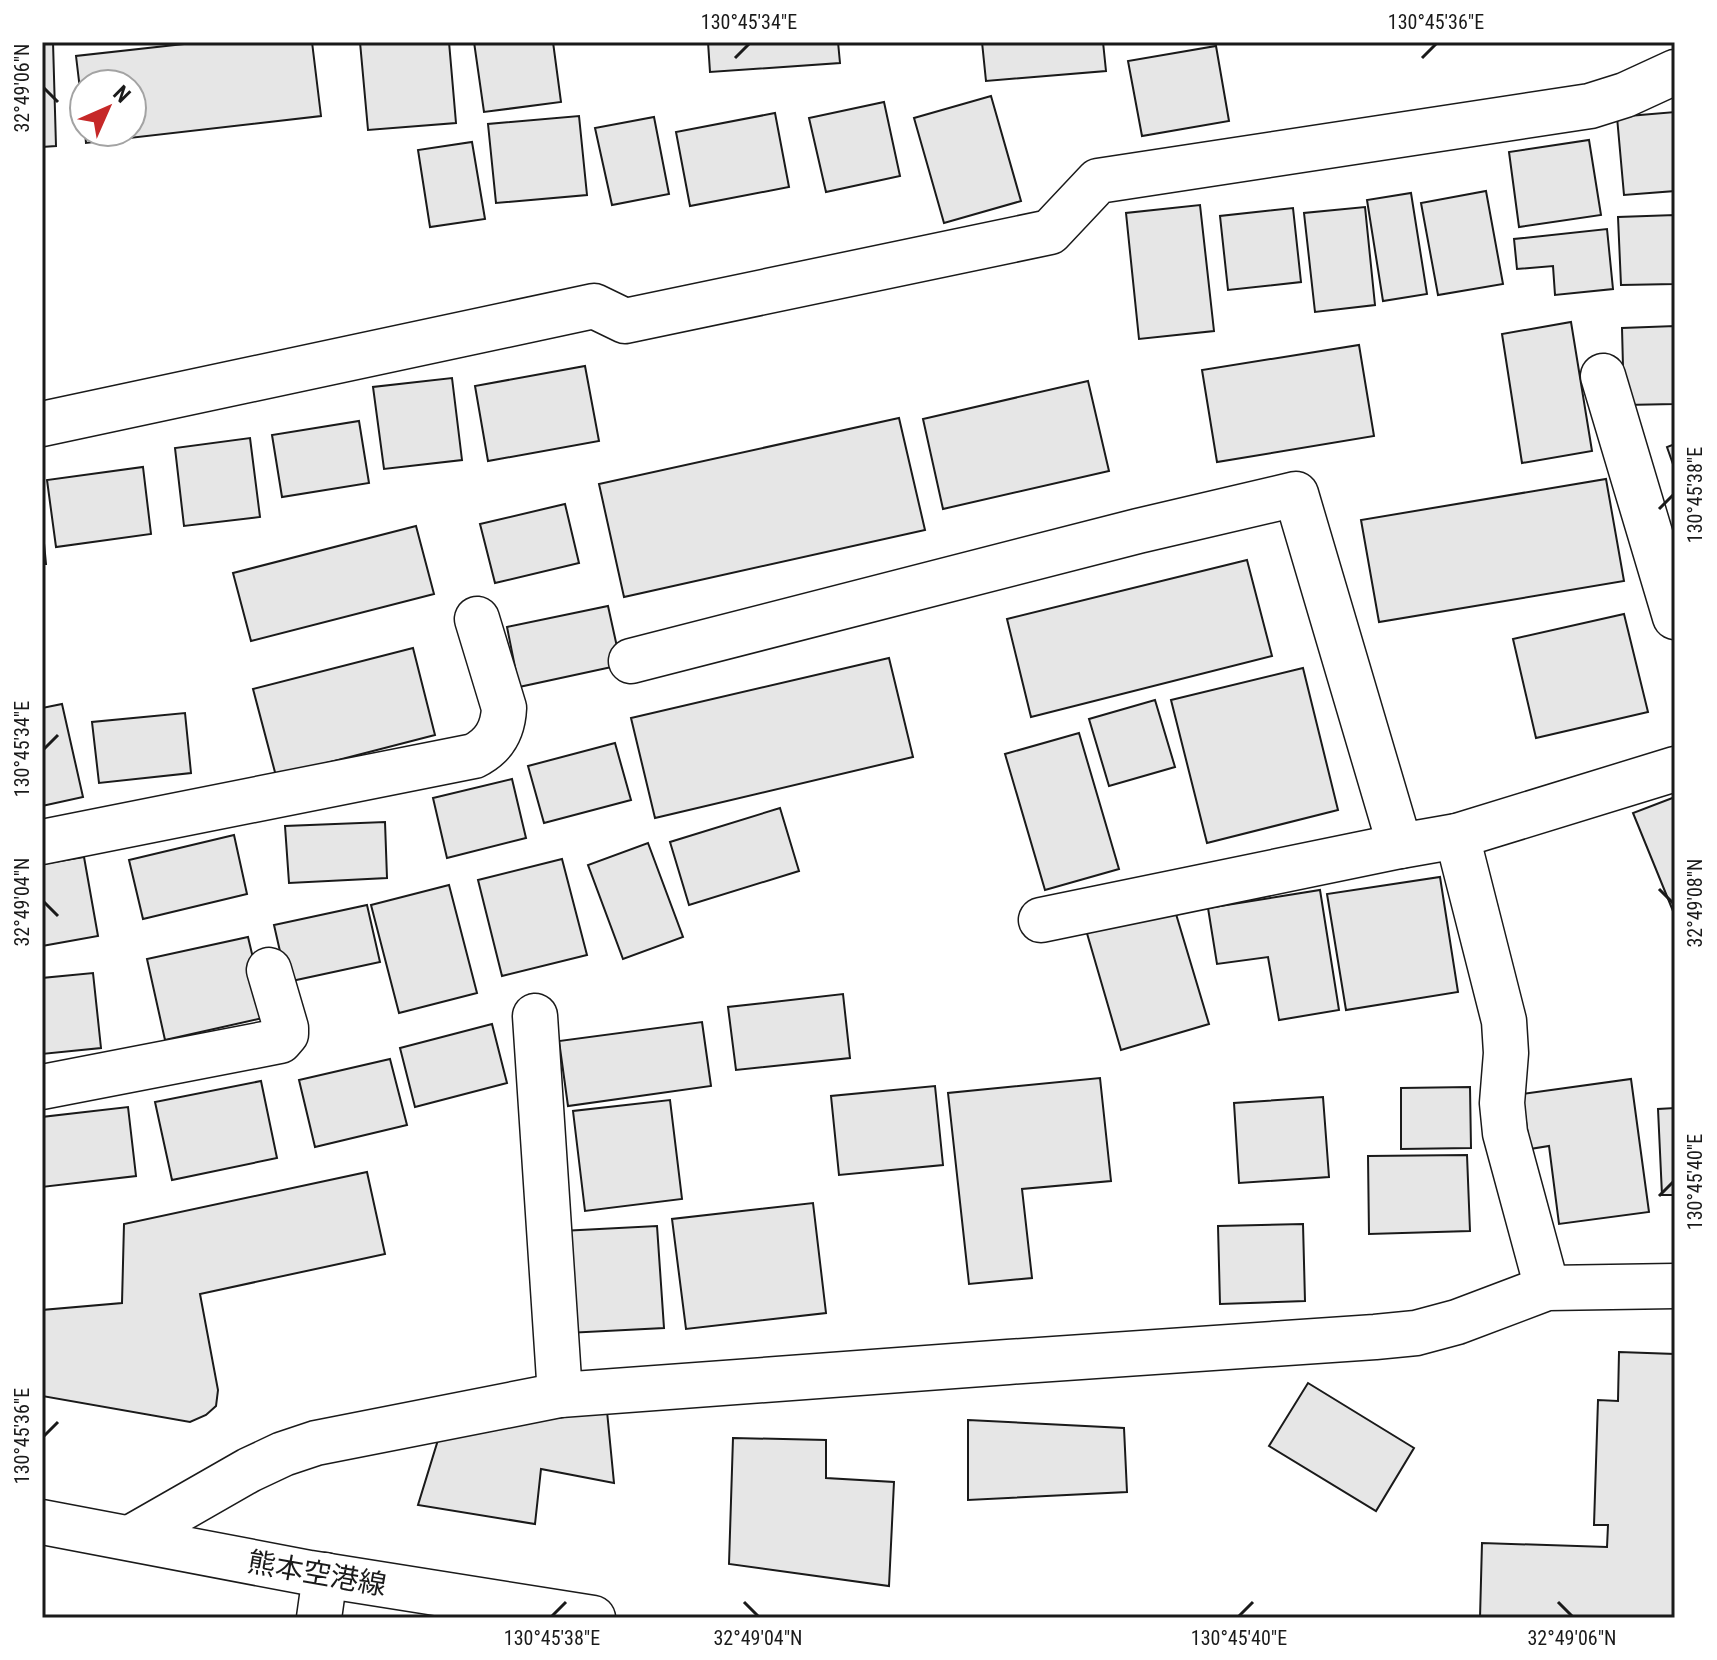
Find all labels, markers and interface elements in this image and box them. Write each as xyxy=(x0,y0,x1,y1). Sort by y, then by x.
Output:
text: 130°45'34"E xyxy=(701,10,797,34)
text: 130°45'36"E xyxy=(1388,10,1484,34)
text: 32°49'06"N xyxy=(10,43,34,133)
north arrow xyxy=(68,68,148,148)
text: N xyxy=(108,81,135,108)
text: 130°45'38"E xyxy=(1683,447,1707,543)
text: 130°45'34"E xyxy=(10,701,34,797)
text: 32°49'04"N xyxy=(10,857,34,947)
text: 32°49'08"N xyxy=(1683,858,1707,948)
text: 130°45'40"E xyxy=(1683,1134,1707,1230)
text: 130°45'36"E xyxy=(10,1388,34,1484)
street label: 熊本空港線 xyxy=(245,1545,389,1602)
text: 130°45'38"E xyxy=(504,1626,600,1650)
text: 32°49'04"N xyxy=(713,1626,803,1650)
text: 130°45'40"E xyxy=(1191,1626,1287,1650)
text: 32°49'06"N xyxy=(1527,1626,1617,1650)

